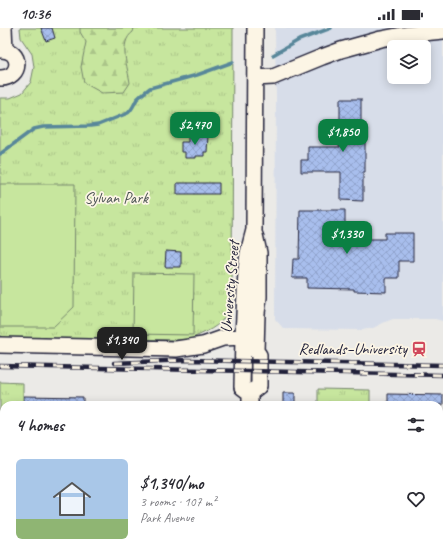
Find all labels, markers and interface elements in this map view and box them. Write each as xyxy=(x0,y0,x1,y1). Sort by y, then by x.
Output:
text: 10:36 xyxy=(20,5,50,24)
map controls xyxy=(387,40,431,84)
button: layers xyxy=(387,40,431,84)
pin: $2,470 xyxy=(162,112,228,146)
text: $2,470 xyxy=(179,117,211,133)
pin: $1,850 xyxy=(310,119,376,153)
text: $1,850 xyxy=(327,124,359,140)
park label: Sylvan Park xyxy=(84,188,149,208)
pin: $1,330 xyxy=(314,221,380,255)
text: $1,330 xyxy=(331,226,363,242)
street label: University Street xyxy=(216,238,244,334)
pin: $1,340 xyxy=(89,327,155,361)
text: $1,340 xyxy=(106,332,138,348)
place label: Redlands–University xyxy=(299,339,409,359)
station icon: Redlands–University xyxy=(410,340,428,358)
icon: filters xyxy=(405,414,427,436)
text: 4 homes xyxy=(16,415,64,436)
text: $1,340/mo xyxy=(140,473,203,494)
icon: home xyxy=(48,475,96,523)
icon: heart xyxy=(405,488,427,510)
text: 3 rooms · 107 m² xyxy=(140,494,216,510)
text: Park Avenue xyxy=(140,510,194,526)

